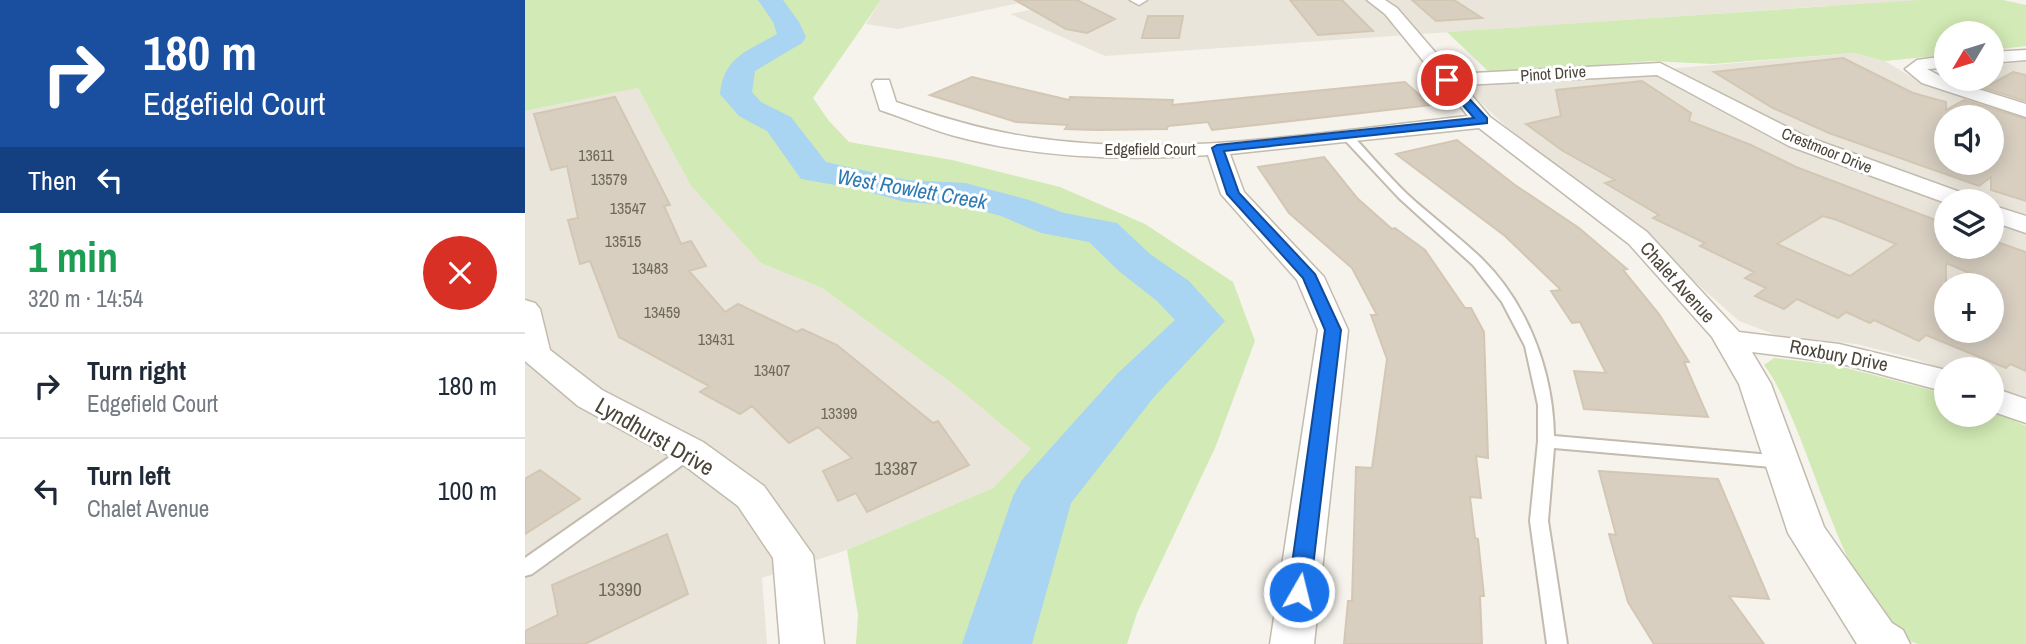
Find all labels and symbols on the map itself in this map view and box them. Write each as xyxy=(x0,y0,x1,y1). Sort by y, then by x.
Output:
north arrow xyxy=(1934,21,2004,91)
pin xyxy=(1417,50,1477,110)
street label: Pinot Drive xyxy=(1519,60,1587,86)
street label: Crestmoor Drive xyxy=(1778,122,1876,178)
street label: Edgefield Court xyxy=(1104,138,1196,160)
house number: 13611 xyxy=(578,144,614,166)
water label: West Rowlett Creek xyxy=(835,162,991,217)
house number: 13579 xyxy=(591,168,627,190)
house number: 13547 xyxy=(610,197,646,219)
house number: 13515 xyxy=(605,230,641,252)
street label: Chalet Avenue xyxy=(1635,236,1721,328)
house number: 13483 xyxy=(632,257,668,279)
house number: 13459 xyxy=(644,301,680,323)
house number: 13431 xyxy=(698,328,735,350)
street label: Roxbury Drive xyxy=(1788,333,1890,377)
house number: 13407 xyxy=(754,359,790,381)
street label: Lyndhurst Drive xyxy=(590,389,720,483)
house number: 13399 xyxy=(821,402,857,424)
house number: 13387 xyxy=(874,455,918,481)
position arrow xyxy=(1262,555,1336,629)
house number: 13390 xyxy=(598,576,642,602)

